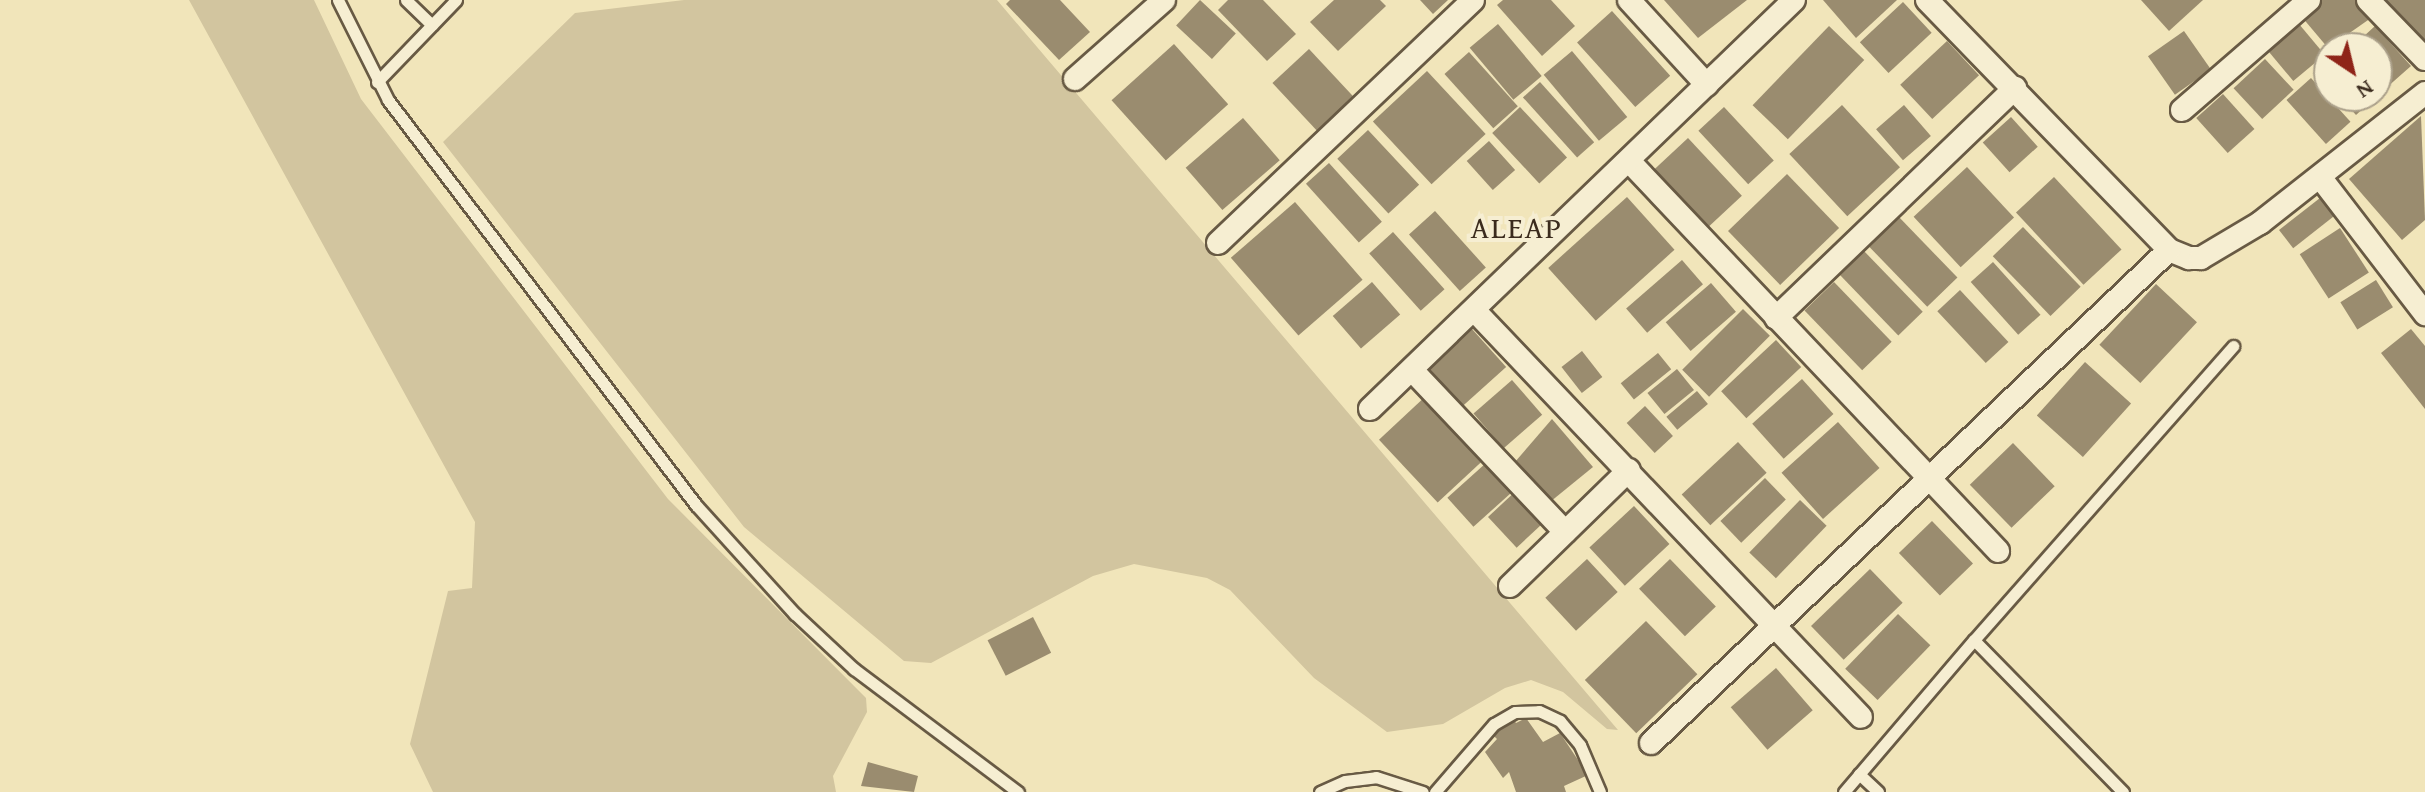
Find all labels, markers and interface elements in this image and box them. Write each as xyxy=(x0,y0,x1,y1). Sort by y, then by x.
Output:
north arrow xyxy=(2313,32,2393,112)
text: N xyxy=(2350,73,2381,107)
district label: ALEAP xyxy=(1471,209,1563,245)

